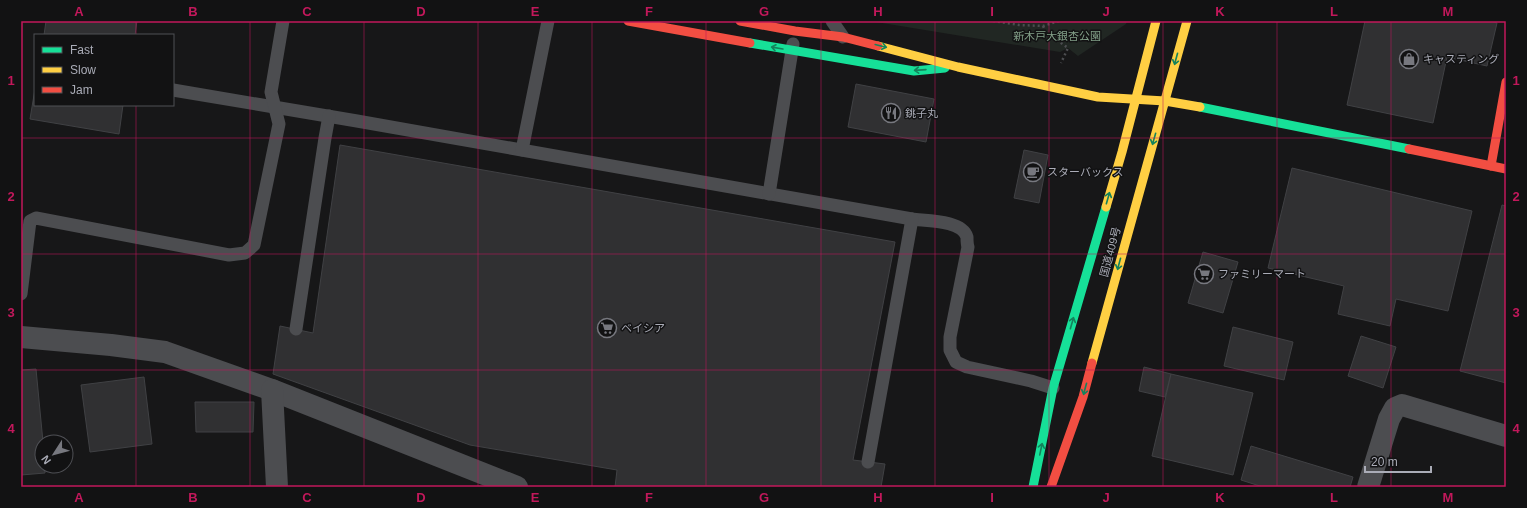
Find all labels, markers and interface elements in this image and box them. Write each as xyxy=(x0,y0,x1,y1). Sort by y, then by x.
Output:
text: A xyxy=(74,4,84,19)
text: B xyxy=(188,4,198,19)
text: C xyxy=(302,4,312,19)
text: D xyxy=(416,4,426,19)
text: E xyxy=(531,4,540,19)
text: F xyxy=(645,4,653,19)
text: G xyxy=(759,4,769,19)
text: H xyxy=(873,4,883,19)
text: I xyxy=(990,4,994,19)
text: J xyxy=(1102,4,1110,19)
text: K xyxy=(1215,4,1225,19)
text: L xyxy=(1330,4,1338,19)
text: M xyxy=(1443,4,1453,19)
park label: 新木戸大銀杏公園 xyxy=(1013,30,1101,42)
legend xyxy=(34,34,174,106)
text: Fast xyxy=(70,43,94,57)
one-way arrow xyxy=(875,43,888,51)
one-way arrow xyxy=(771,44,784,52)
shop icon: キャスティング xyxy=(1398,48,1420,70)
one-way arrow xyxy=(1172,52,1179,65)
place label: キャスティング xyxy=(1423,53,1499,65)
text: Slow xyxy=(70,63,96,77)
one-way arrow xyxy=(914,66,927,73)
text: 1 xyxy=(7,73,15,88)
text: 1 xyxy=(1512,73,1520,88)
text: Jam xyxy=(70,83,93,97)
restaurant icon: 銚子丸 xyxy=(880,102,902,124)
place label: 銚子丸 xyxy=(905,107,938,119)
one-way arrow xyxy=(1150,132,1157,145)
cafe icon: スターバックス xyxy=(1022,161,1044,183)
place label: スターバックス xyxy=(1047,166,1124,178)
text: 2 xyxy=(7,189,15,204)
text: 2 xyxy=(1512,189,1520,204)
one-way arrow xyxy=(1105,192,1112,205)
street label: 国道409号 xyxy=(1098,226,1122,278)
one-way arrow xyxy=(1115,257,1122,270)
supermarket icon: ファミリーマート xyxy=(1193,263,1215,285)
place label: ファミリーマート xyxy=(1218,268,1306,280)
text: 3 xyxy=(7,305,15,320)
text: 3 xyxy=(1512,305,1520,320)
supermarket icon: ベイシア xyxy=(596,317,618,339)
one-way arrow xyxy=(1069,317,1076,330)
place label: ベイシア xyxy=(621,322,665,334)
one-way arrow xyxy=(1080,383,1088,396)
text: 4 xyxy=(7,421,15,436)
text: 4 xyxy=(1512,421,1520,436)
north arrow xyxy=(34,434,74,474)
one-way arrow xyxy=(1037,443,1045,456)
scale bar xyxy=(1365,448,1431,474)
text: N xyxy=(39,453,53,467)
text: 20 m xyxy=(1371,455,1398,469)
text: A xyxy=(74,490,84,505)
text: B xyxy=(188,490,198,505)
text: C xyxy=(302,490,312,505)
text: D xyxy=(416,490,426,505)
text: E xyxy=(531,490,540,505)
text: F xyxy=(645,490,653,505)
text: G xyxy=(759,490,769,505)
text: H xyxy=(873,490,883,505)
text: I xyxy=(990,490,994,505)
text: J xyxy=(1102,490,1110,505)
text: K xyxy=(1215,490,1225,505)
text: L xyxy=(1330,490,1338,505)
text: M xyxy=(1443,490,1453,505)

